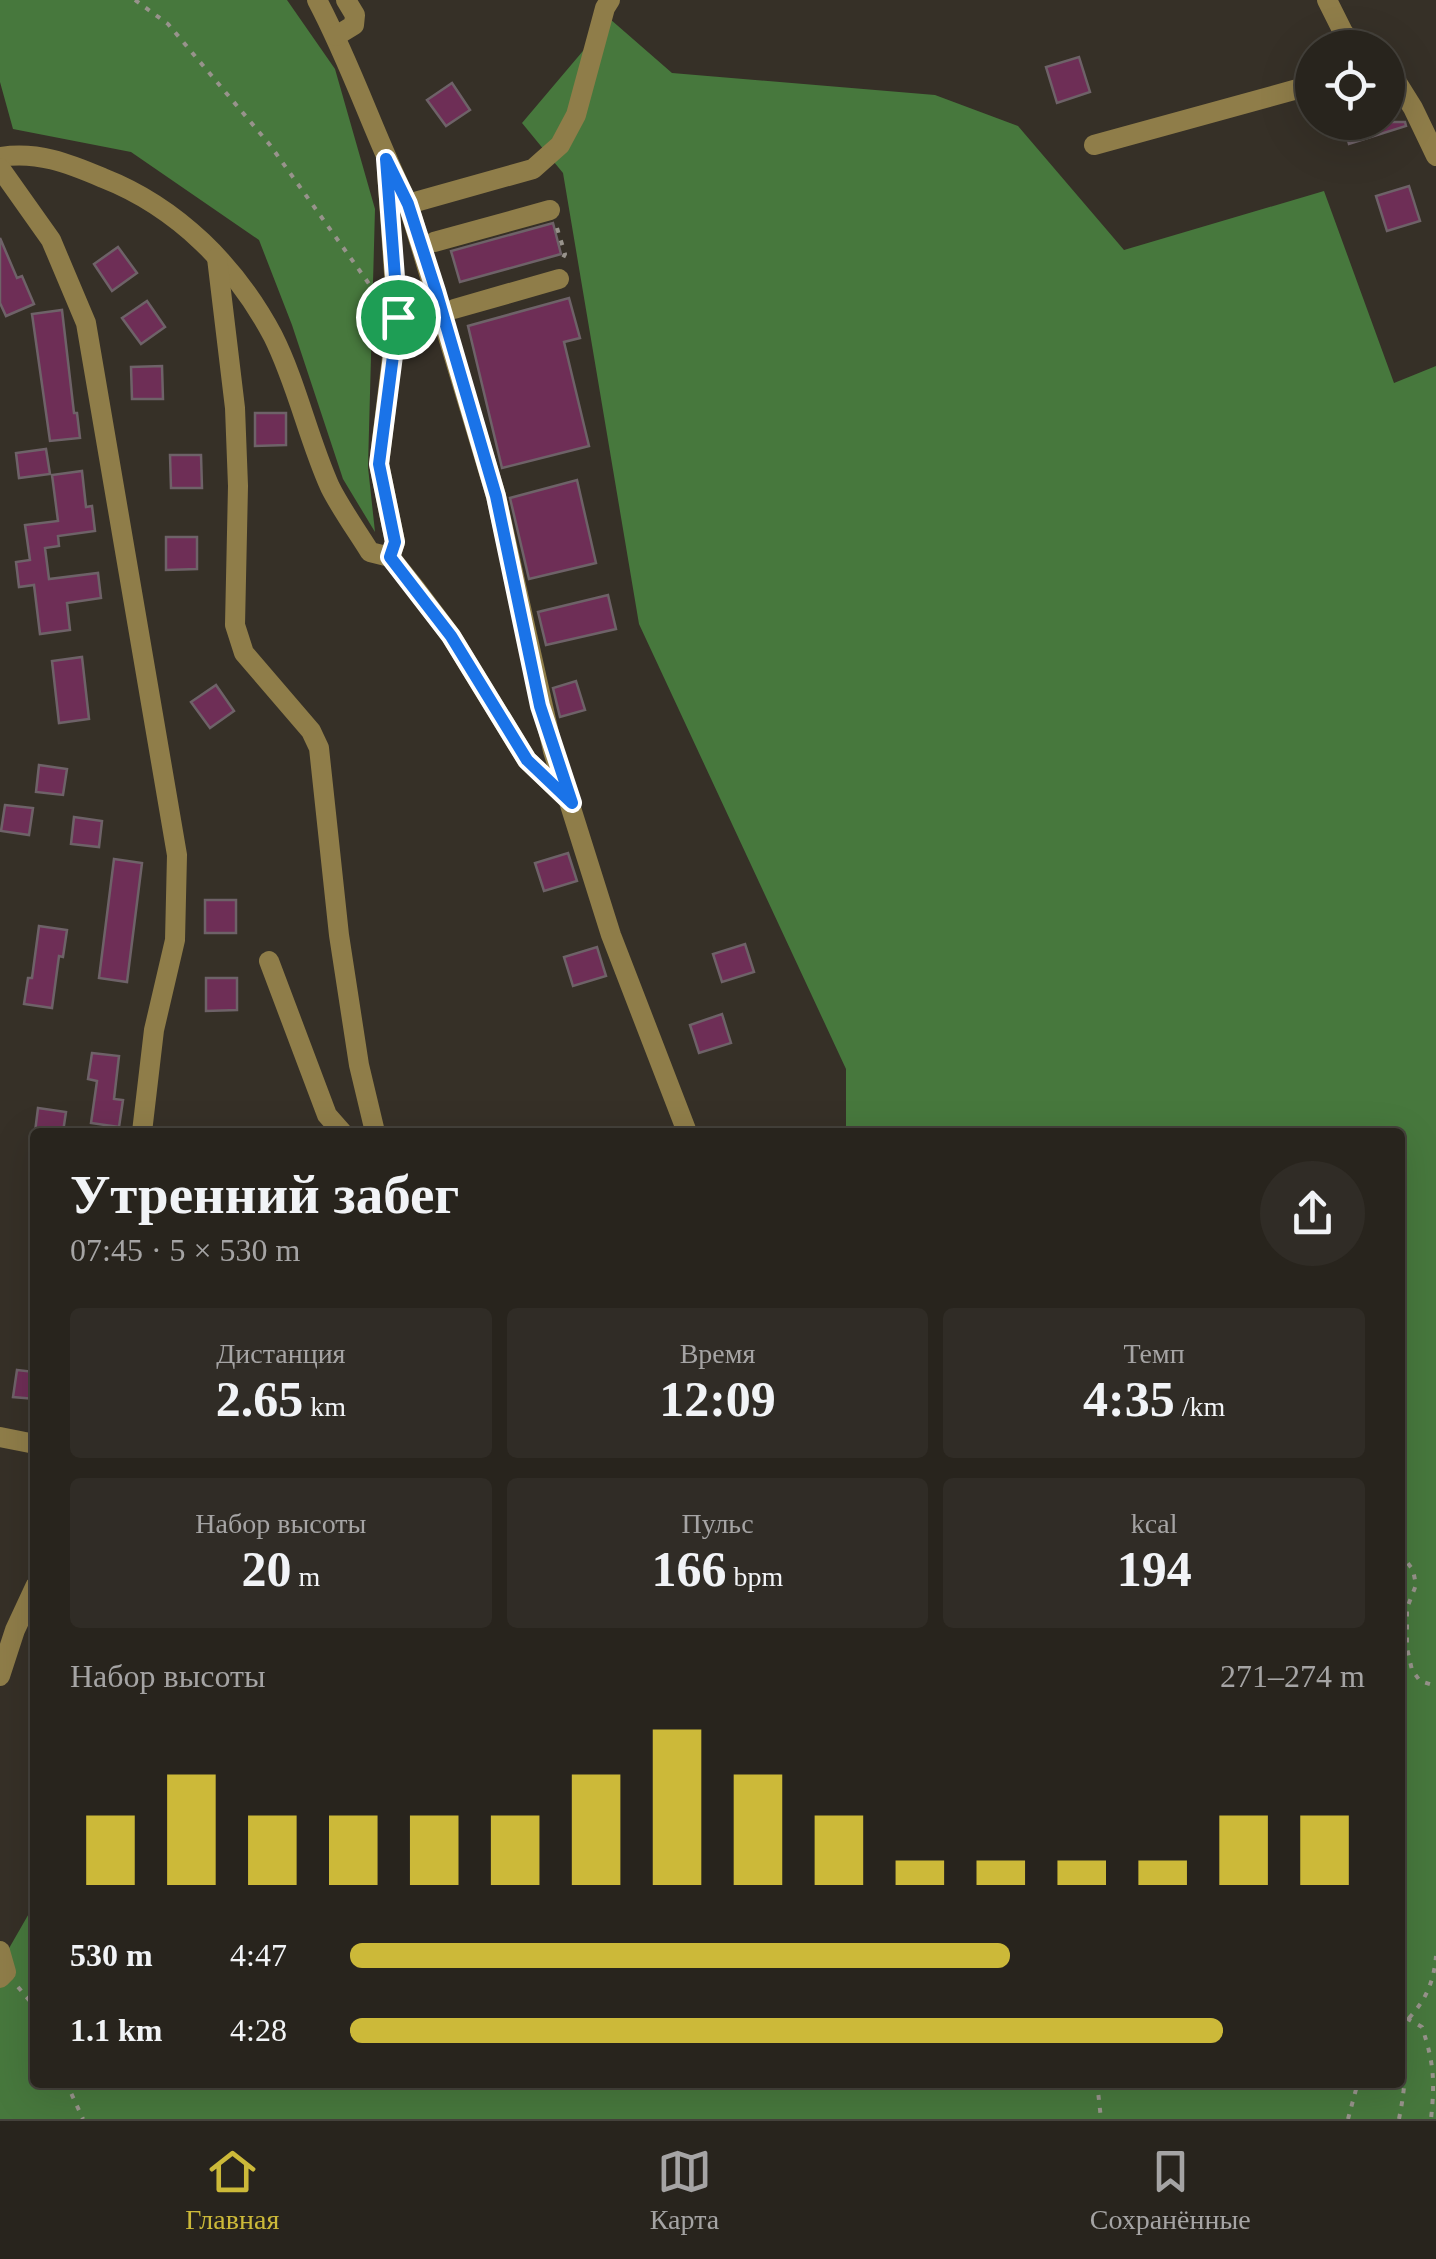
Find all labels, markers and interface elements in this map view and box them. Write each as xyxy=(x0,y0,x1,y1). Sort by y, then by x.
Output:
map controls xyxy=(1295,30,1405,140)
button: locate xyxy=(1295,30,1405,140)
pin xyxy=(356,275,441,360)
icon: arrive xyxy=(371,290,426,345)
button: share xyxy=(1260,1161,1365,1266)
text: Утренний забег xyxy=(70,1164,459,1225)
text: 07:45 · 5 × 530 m xyxy=(70,1232,300,1268)
text: Дистанция xyxy=(216,1338,346,1369)
text: Время xyxy=(680,1338,755,1369)
text: Темп xyxy=(1124,1338,1185,1369)
text: 2.65 xyxy=(216,1371,303,1427)
text: 12:09 xyxy=(659,1371,776,1427)
text: 4:35 xyxy=(1083,1371,1175,1427)
text: km xyxy=(303,1391,346,1422)
text: /km xyxy=(1175,1391,1225,1422)
text: Набор высоты xyxy=(195,1508,366,1539)
text: Пульс xyxy=(681,1508,754,1539)
text: kcal xyxy=(1131,1508,1177,1539)
text: 20 xyxy=(241,1541,291,1597)
text: 166 xyxy=(652,1541,727,1597)
text: 194 xyxy=(1117,1541,1192,1597)
text: m xyxy=(291,1561,320,1592)
text: bpm xyxy=(727,1561,783,1592)
text: Набор высоты xyxy=(70,1658,265,1694)
text: 271–274 m xyxy=(1220,1658,1365,1694)
text: 530 m xyxy=(70,1937,153,1973)
text: 4:47 xyxy=(230,1937,287,1973)
text: 1.1 km xyxy=(70,2012,162,2048)
text: 4:28 xyxy=(230,2012,287,2048)
tab: Главная xyxy=(185,2144,279,2236)
tab: Карта xyxy=(650,2144,719,2236)
tab: Сохранённые xyxy=(1090,2144,1251,2236)

